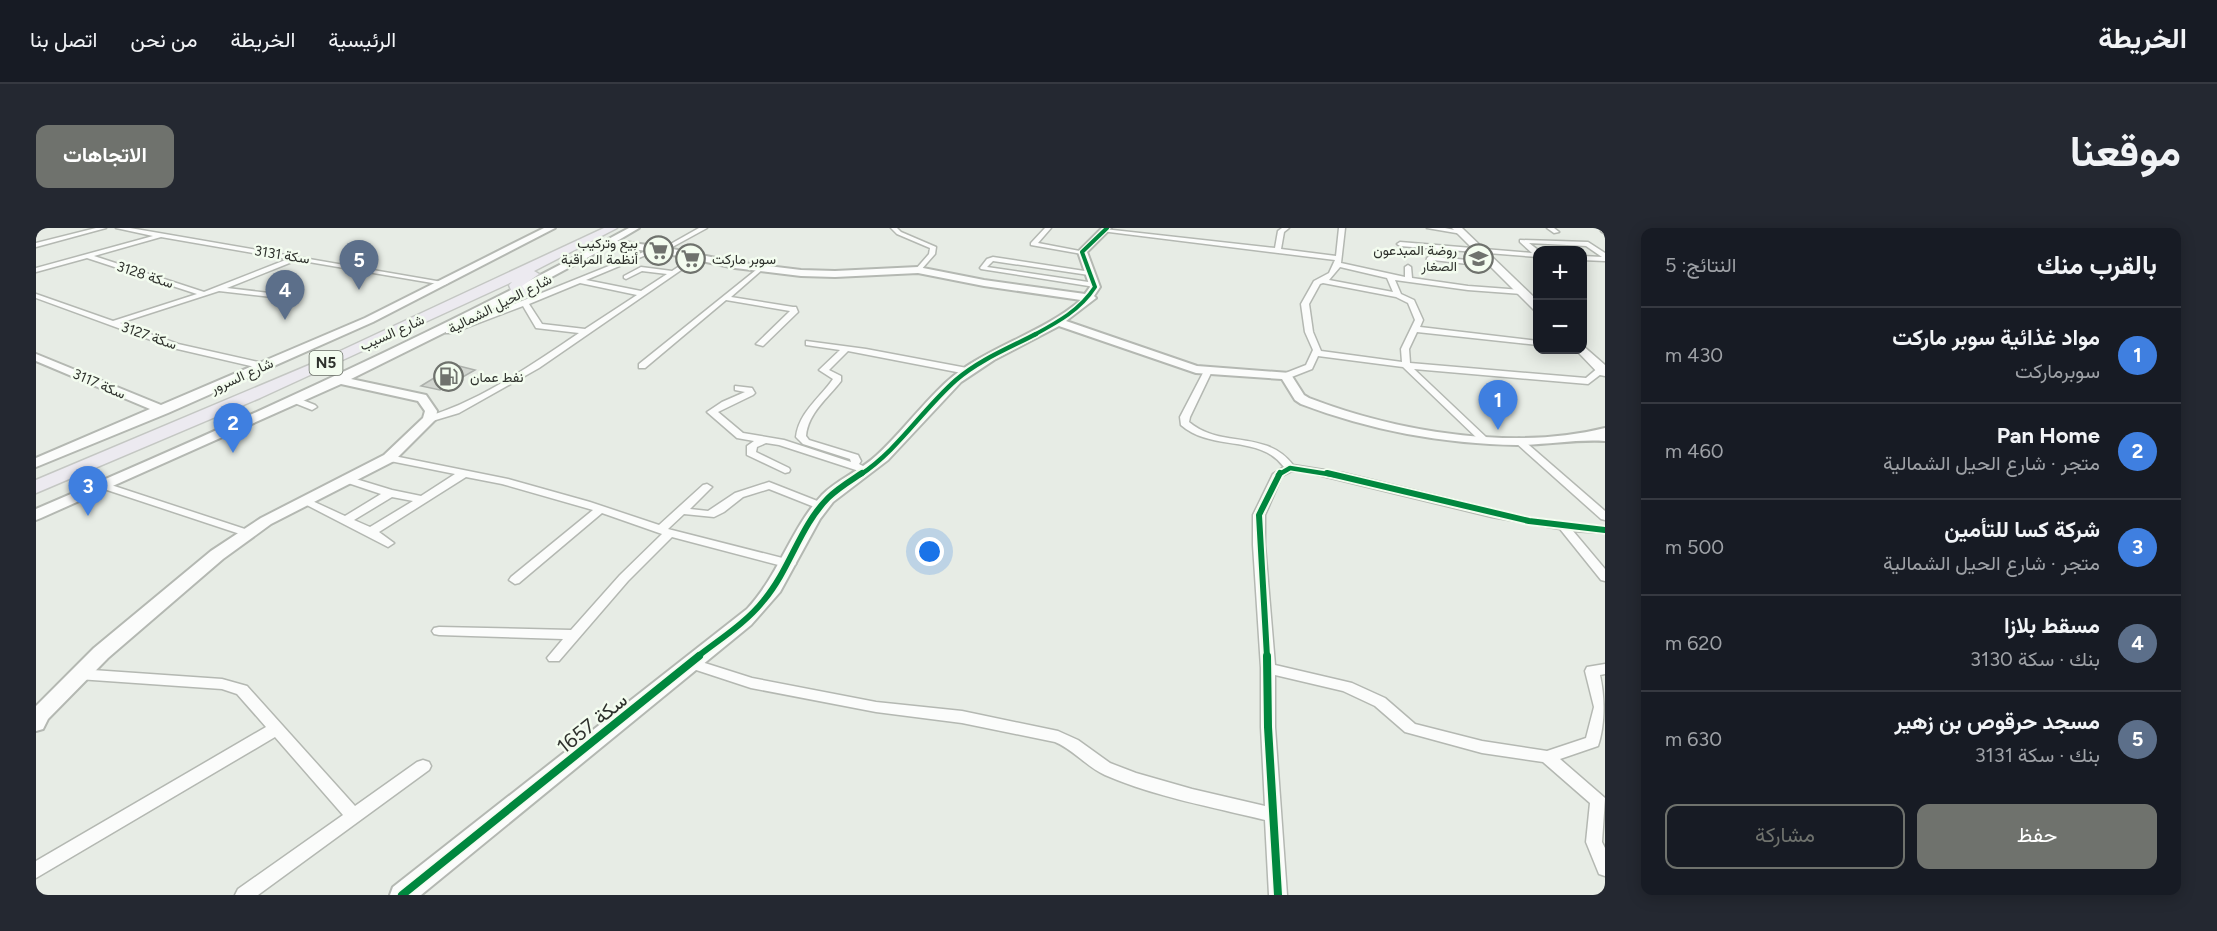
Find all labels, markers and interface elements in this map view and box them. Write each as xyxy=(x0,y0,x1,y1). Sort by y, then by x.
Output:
text: الخريطة xyxy=(2098,21,2187,55)
text: اتصل بنا xyxy=(30,27,97,52)
text: من نحن xyxy=(130,27,197,52)
text: الخريطة xyxy=(230,27,295,52)
text: الرئيسية xyxy=(328,27,396,52)
button: الاتجاهات xyxy=(36,125,174,188)
text: موقعنا xyxy=(2070,126,2181,177)
place label: بيع وتركيب أنظمة المراقبة xyxy=(561,235,638,268)
supermarket icon: بيع وتركيب أنظمة المراقبة xyxy=(643,235,675,267)
pin: 5 xyxy=(340,241,378,290)
street label: سكة 3131 xyxy=(253,242,311,268)
place label: روضة المبدعون الصغار xyxy=(1373,242,1457,275)
school or university icon: روضة المبدعون الصغار xyxy=(1462,242,1494,274)
supermarket icon: سوبر ماركت xyxy=(675,243,707,275)
map controls xyxy=(1533,246,1587,354)
button: + xyxy=(1533,246,1587,300)
text: بالقرب منك xyxy=(2037,249,2157,281)
place label: سوبر ماركت xyxy=(712,251,776,268)
text: النتائج: 5 xyxy=(1665,253,1736,277)
street label: سكة 3128 xyxy=(114,258,176,292)
pin: 4 xyxy=(266,270,304,320)
street label: شارع الحيل الشمالية xyxy=(445,271,556,339)
button: − xyxy=(1533,300,1587,354)
street label: شارع السيب xyxy=(357,311,428,357)
street label: سكة 3127 xyxy=(119,319,179,353)
text: مواد غذائية سوبر ماركت xyxy=(1892,324,2100,351)
text: 430 m xyxy=(1665,343,1723,367)
text: 1 xyxy=(2133,343,2142,367)
road number: N5 xyxy=(310,351,342,375)
street label: شارع السرور xyxy=(207,355,277,400)
text: سوبرماركت xyxy=(2015,359,2100,383)
fuel station icon: نفط عمان xyxy=(433,361,465,393)
street label: سكة 3117 xyxy=(70,365,128,403)
place label: نفط عمان xyxy=(470,369,524,386)
pin: 1 xyxy=(1478,380,1518,430)
pin: 2 xyxy=(214,404,252,453)
text: Pan Home xyxy=(1997,422,2100,449)
text: 460 m xyxy=(1665,439,1724,463)
text: 2 xyxy=(2132,439,2143,463)
text: متجر · شارع الحيل الشمالية xyxy=(1883,451,2100,475)
pin: 3 xyxy=(68,466,108,516)
text: شركة كسا للتأمين xyxy=(1944,516,2100,543)
text: 500 m xyxy=(1665,535,1724,559)
text: 3 xyxy=(2132,535,2143,559)
your location xyxy=(915,537,944,566)
text: متجر · شارع الحيل الشمالية xyxy=(1883,551,2100,575)
text: مسقط بلازا xyxy=(2004,612,2100,639)
text: 620 m xyxy=(1665,631,1722,655)
text: 4 xyxy=(2131,631,2144,655)
text: بنك · سكة 3130 xyxy=(1970,647,2100,671)
street label: سكة 1657 xyxy=(552,688,632,758)
text: مسجد حرقوص بن زهير xyxy=(1895,708,2100,735)
text: 630 m xyxy=(1665,727,1722,751)
text: 5 xyxy=(2132,727,2143,751)
text: بنك · سكة 3131 xyxy=(1975,743,2100,767)
button: مشاركة xyxy=(1665,804,1905,869)
button: حفظ xyxy=(1917,804,2157,869)

